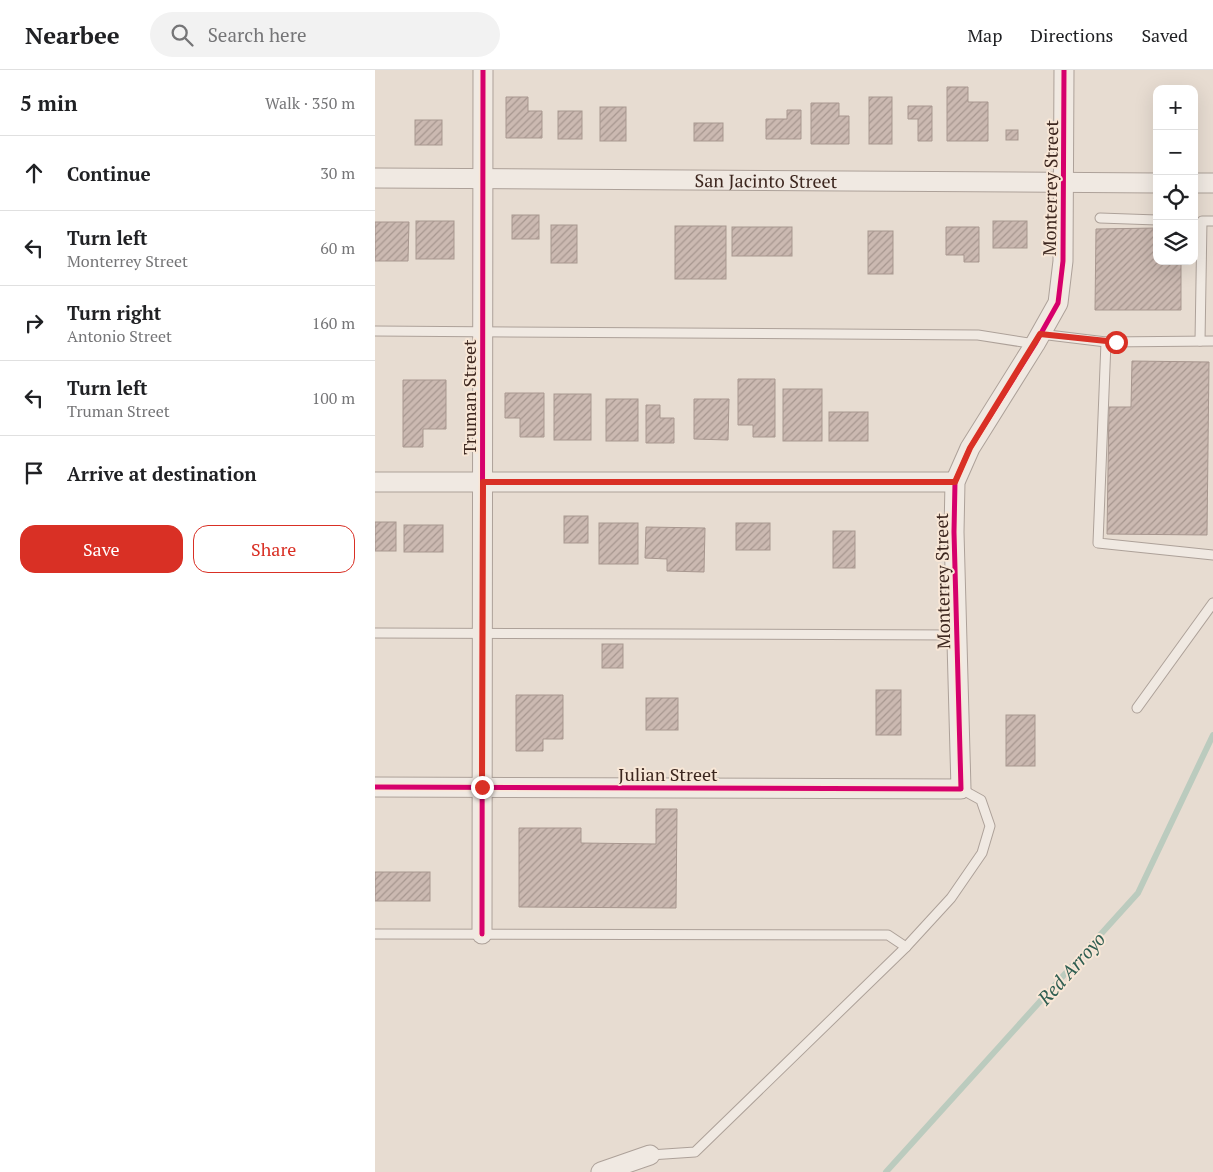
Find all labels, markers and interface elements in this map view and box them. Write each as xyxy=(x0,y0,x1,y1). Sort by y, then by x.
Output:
search box xyxy=(150,12,500,57)
text: Nearbee xyxy=(25,19,120,51)
icon: search xyxy=(168,21,196,49)
text: Search here xyxy=(208,22,307,47)
text: Map xyxy=(967,23,1002,47)
text: Directions xyxy=(1030,23,1113,47)
text: Saved xyxy=(1141,23,1188,47)
map controls xyxy=(1153,85,1198,265)
button: + xyxy=(1153,85,1198,130)
text: 5 min xyxy=(20,89,77,117)
text: Walk · 350 m xyxy=(265,92,355,114)
street label: Monterrey Street xyxy=(1037,119,1063,256)
button: − xyxy=(1153,130,1198,175)
icon: ahead xyxy=(20,159,48,187)
text: Continue xyxy=(67,161,151,186)
text: 30 m xyxy=(320,162,355,184)
street label: San Jacinto Street xyxy=(695,168,838,193)
button: locate xyxy=(1153,175,1198,220)
button: layers xyxy=(1153,220,1198,265)
text: Turn left xyxy=(67,225,148,250)
icon: left xyxy=(20,234,48,262)
text: 60 m xyxy=(320,237,355,259)
text: Monterrey Street xyxy=(67,250,188,272)
text: Turn right xyxy=(67,300,161,325)
icon: right xyxy=(20,309,48,337)
text: 160 m xyxy=(312,312,355,334)
text: Antonio Street xyxy=(67,325,172,347)
route start xyxy=(1105,331,1128,354)
street label: Truman Street xyxy=(457,339,481,455)
text: Turn left xyxy=(67,375,148,400)
icon: left xyxy=(20,384,48,412)
text: 100 m xyxy=(312,387,355,409)
text: Truman Street xyxy=(67,400,170,422)
icon: arrive xyxy=(20,459,48,487)
text: Arrive at destination xyxy=(67,461,256,486)
street label: Monterrey Street xyxy=(929,512,955,649)
button: Save xyxy=(20,525,183,573)
button: Share xyxy=(193,525,355,573)
street label: Julian Street xyxy=(618,762,718,786)
route end xyxy=(471,776,494,799)
water label: Red Arroyo xyxy=(1031,926,1110,1010)

